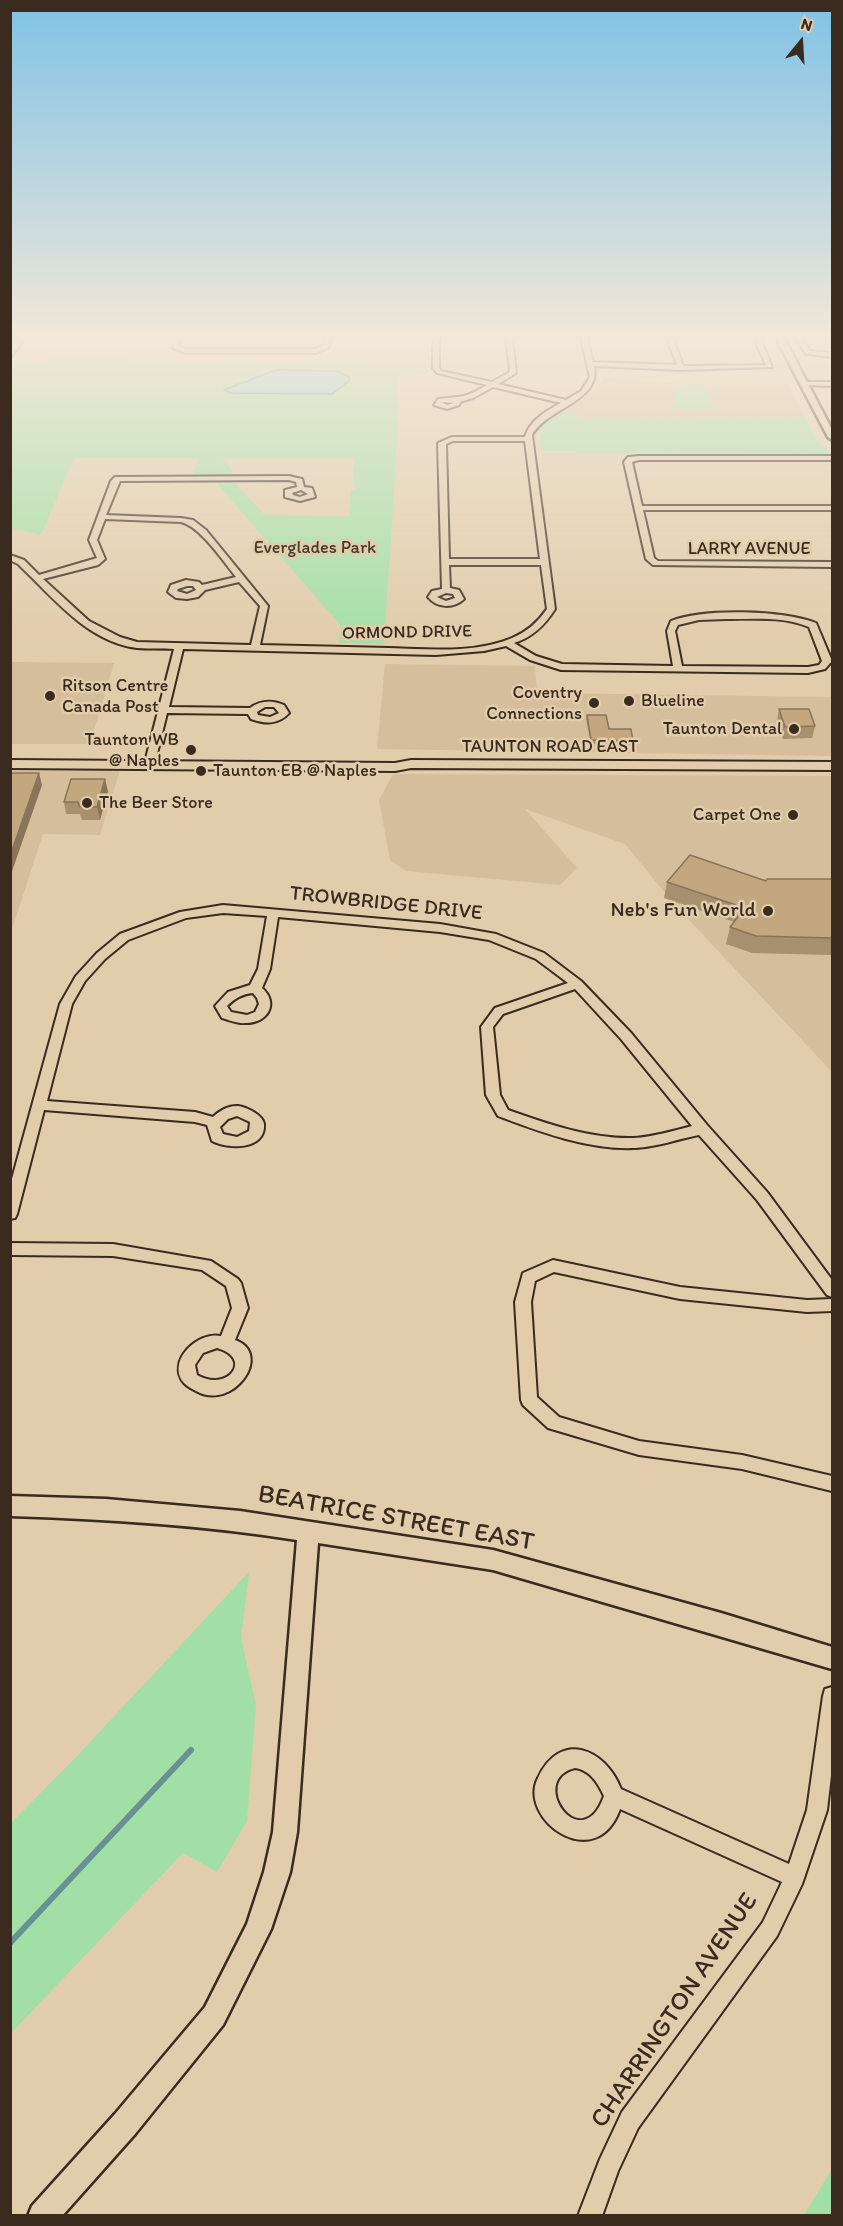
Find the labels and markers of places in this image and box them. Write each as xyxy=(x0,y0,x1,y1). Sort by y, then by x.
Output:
place label: Ritson Centre Canada Post xyxy=(62,675,168,718)
place label: Coventry Connections xyxy=(486,682,582,724)
marker: Ritson Centre Canada Post xyxy=(43,689,57,703)
place label: Blueline xyxy=(641,690,705,712)
marker: Blueline xyxy=(622,694,636,708)
marker: Coventry Connections xyxy=(587,696,601,710)
place label: Taunton Dental xyxy=(663,718,782,740)
marker: Taunton Dental xyxy=(787,722,801,736)
place label: Taunton WB @ Naples xyxy=(84,729,179,771)
marker: Taunton WB @ Naples xyxy=(184,743,198,757)
place label: Taunton EB @ Naples xyxy=(213,760,377,782)
marker: Taunton EB @ Naples xyxy=(194,764,208,778)
place label: The Beer Store xyxy=(99,792,213,814)
marker: The Beer Store xyxy=(80,796,94,810)
place label: Carpet One xyxy=(693,804,781,826)
marker: Carpet One xyxy=(786,808,800,822)
place label: Neb's Fun World xyxy=(610,898,756,924)
marker: Neb's Fun World xyxy=(761,904,775,918)

